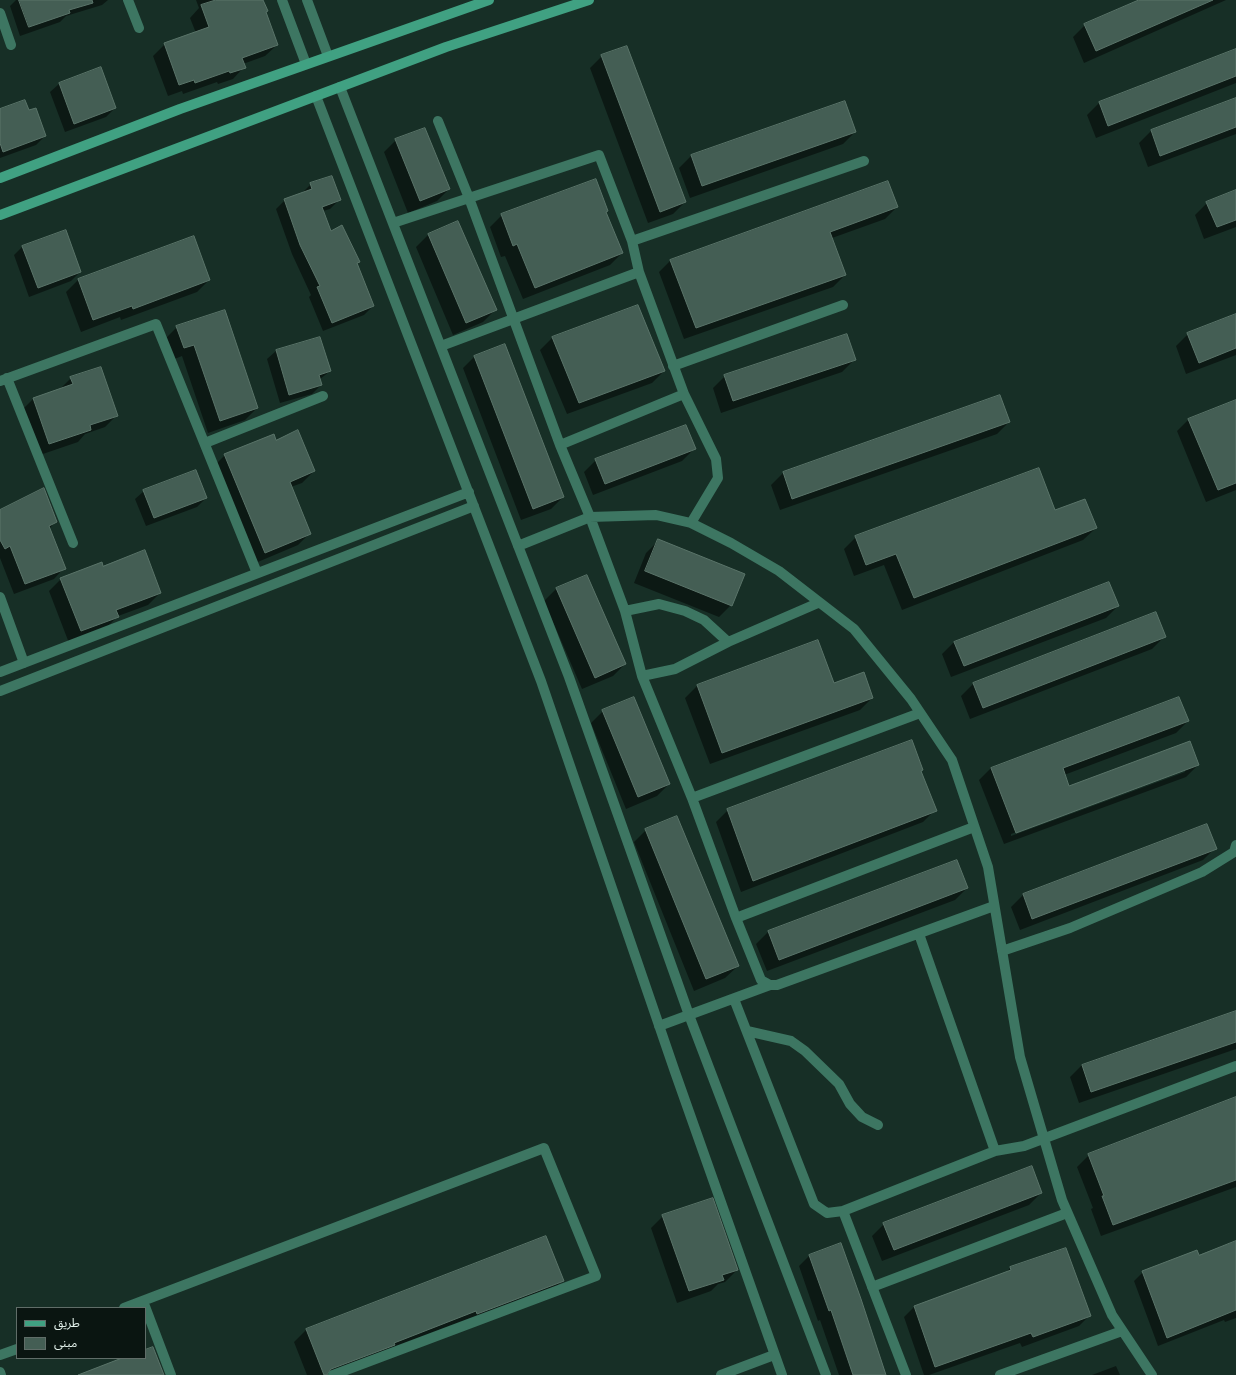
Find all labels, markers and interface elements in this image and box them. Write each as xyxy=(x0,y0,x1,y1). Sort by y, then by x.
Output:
legend xyxy=(16,1307,146,1359)
text: طريق xyxy=(54,1315,80,1330)
text: مبنى xyxy=(54,1335,77,1350)

